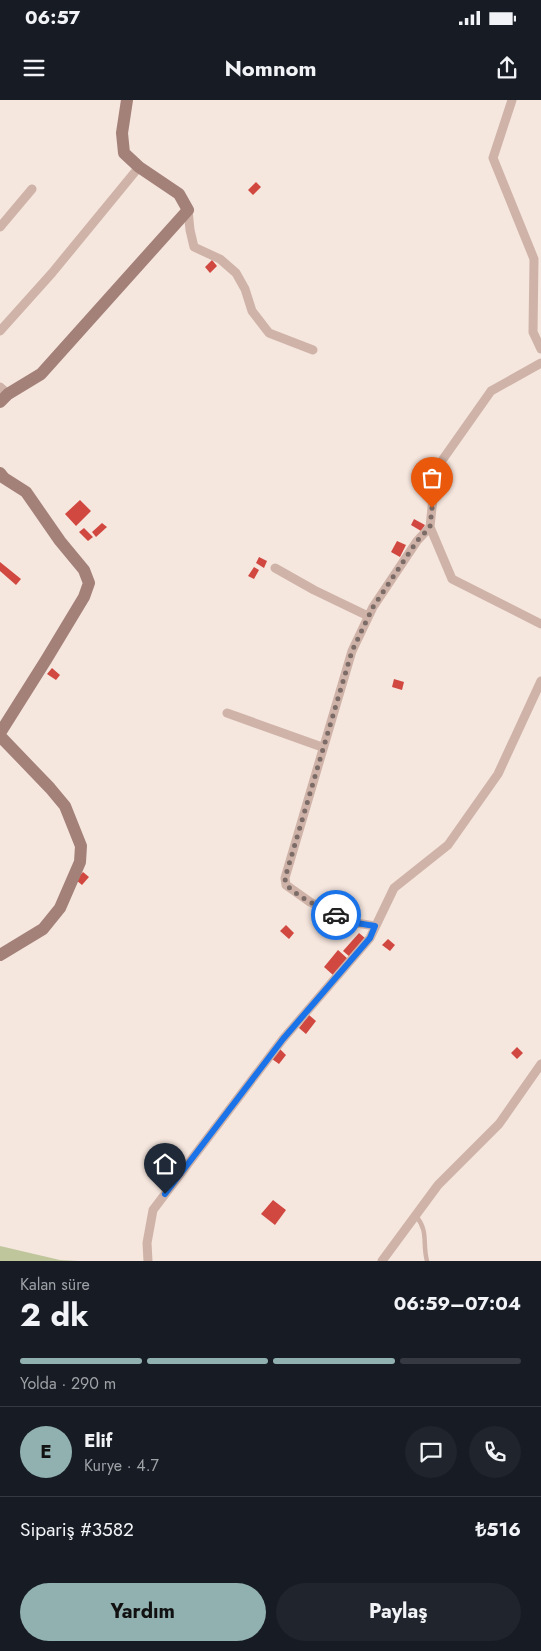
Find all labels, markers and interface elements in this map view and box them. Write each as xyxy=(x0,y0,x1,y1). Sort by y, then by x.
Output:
text: 06:57 xyxy=(25,4,80,31)
text: Nomnom xyxy=(224,52,317,84)
icon: menu xyxy=(20,54,48,82)
icon: share xyxy=(493,54,521,82)
pin xyxy=(411,457,453,508)
icon: bag xyxy=(418,464,446,492)
courier xyxy=(311,890,361,940)
icon: car xyxy=(322,901,350,929)
pin xyxy=(144,1143,186,1194)
icon: home xyxy=(151,1150,179,1178)
text: Kalan süre xyxy=(20,1273,90,1296)
text: 06:59–07:04 xyxy=(394,1290,521,1317)
text: 2 dk xyxy=(20,1292,89,1338)
text: Yolda · 290 m xyxy=(20,1372,116,1395)
button: chat xyxy=(405,1426,457,1478)
button: phone xyxy=(469,1426,521,1478)
text: Elif xyxy=(84,1427,112,1454)
text: E xyxy=(40,1438,52,1465)
text: Kurye · 4.7 xyxy=(84,1454,159,1477)
text: Sipariş #3582 xyxy=(20,1516,134,1543)
text: ₺516 xyxy=(475,1516,521,1543)
button: Yardım xyxy=(20,1583,266,1641)
button: Paylaş xyxy=(276,1583,521,1641)

